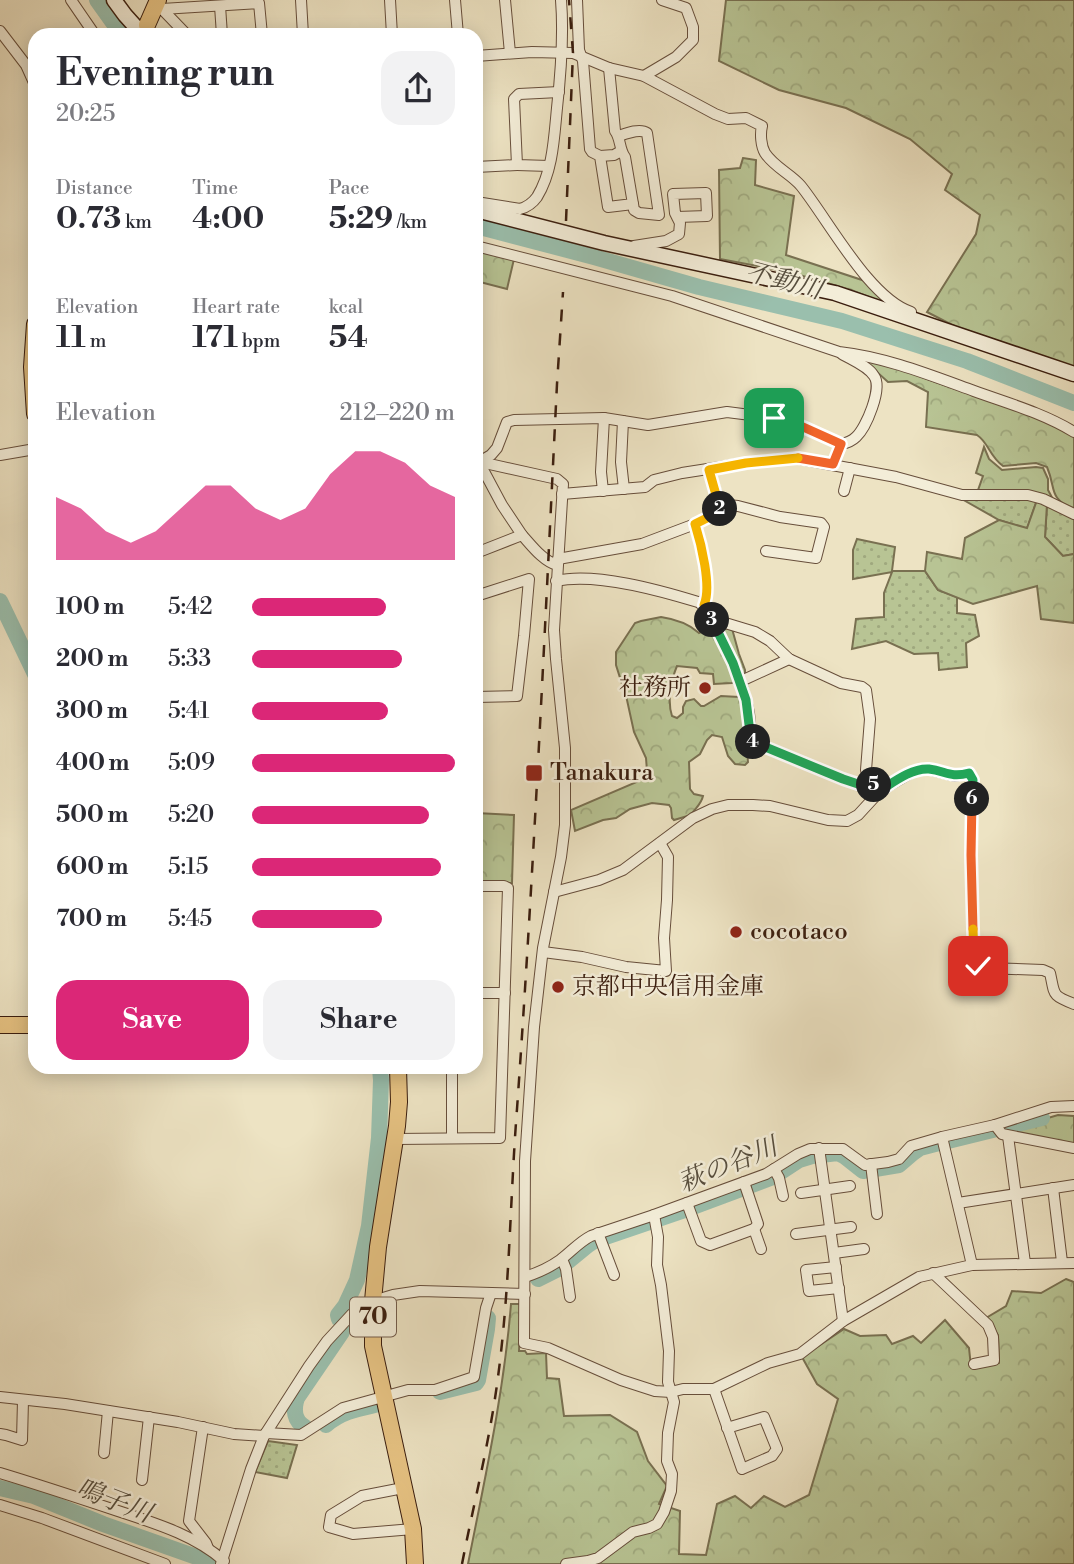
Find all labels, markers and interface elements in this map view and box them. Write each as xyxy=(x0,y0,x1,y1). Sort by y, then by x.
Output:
text: Evening run xyxy=(56,50,274,97)
button: share xyxy=(381,51,455,125)
text: 20:25 xyxy=(56,100,115,128)
text: Distance xyxy=(56,176,133,200)
text: Time xyxy=(192,176,238,200)
text: Pace xyxy=(329,176,369,200)
text: 0.73 xyxy=(56,200,121,238)
text: 4:00 xyxy=(192,200,264,238)
text: 5:29 xyxy=(329,200,393,238)
text: km xyxy=(121,210,152,234)
text: /km xyxy=(393,210,427,234)
water label: 不動川 xyxy=(742,255,829,307)
text: Elevation xyxy=(56,295,138,319)
text: Heart rate xyxy=(192,295,280,319)
text: kcal xyxy=(329,295,363,319)
text: 11 xyxy=(56,319,86,357)
text: 171 xyxy=(192,319,238,357)
text: 54 xyxy=(329,319,368,357)
text: m xyxy=(86,329,106,353)
text: bpm xyxy=(238,329,280,353)
pin xyxy=(744,388,804,448)
text: Elevation xyxy=(56,399,156,427)
text: 212–220 m xyxy=(339,399,455,427)
icon: arrive xyxy=(755,399,793,437)
pin: 2 xyxy=(702,491,738,526)
text: 2 xyxy=(714,496,725,520)
text: 100 m xyxy=(56,593,124,621)
text: 5:42 xyxy=(168,593,213,621)
pin: 3 xyxy=(694,602,730,638)
text: 3 xyxy=(706,607,717,631)
text: 200 m xyxy=(56,645,128,673)
text: 5:33 xyxy=(168,645,211,673)
place label: 社務所 xyxy=(619,673,691,703)
marker: 社務所 xyxy=(697,680,713,696)
text: 300 m xyxy=(56,697,128,725)
text: 5:41 xyxy=(168,697,209,725)
pin: 4 xyxy=(736,724,770,760)
text: 4 xyxy=(746,729,759,753)
text: 400 m xyxy=(56,749,129,777)
text: 5:09 xyxy=(168,749,215,777)
place label: Tanakura xyxy=(550,758,654,788)
marker: Tanakura xyxy=(524,763,544,783)
pin: 5 xyxy=(856,768,892,802)
text: 5 xyxy=(868,772,879,796)
pin: 6 xyxy=(954,782,990,816)
text: 6 xyxy=(966,786,977,810)
text: 500 m xyxy=(56,801,128,829)
text: 5:20 xyxy=(168,801,214,829)
text: 600 m xyxy=(56,853,129,881)
text: 5:15 xyxy=(168,853,208,881)
text: 700 m xyxy=(56,905,127,933)
text: 5:45 xyxy=(168,905,212,933)
place label: cocotaco xyxy=(750,917,848,947)
marker: cocotaco xyxy=(728,924,744,940)
pin xyxy=(948,936,1008,996)
icon: check xyxy=(959,947,997,985)
place label: 京都中央信用金庫 xyxy=(572,972,764,1002)
marker: 京都中央信用金庫 xyxy=(550,979,566,995)
button: Save xyxy=(56,980,249,1060)
button: Share xyxy=(263,980,455,1060)
water label: 萩の谷川 xyxy=(674,1130,785,1199)
road number: 70 xyxy=(350,1298,396,1336)
water label: 鳴子川 xyxy=(72,1472,159,1531)

